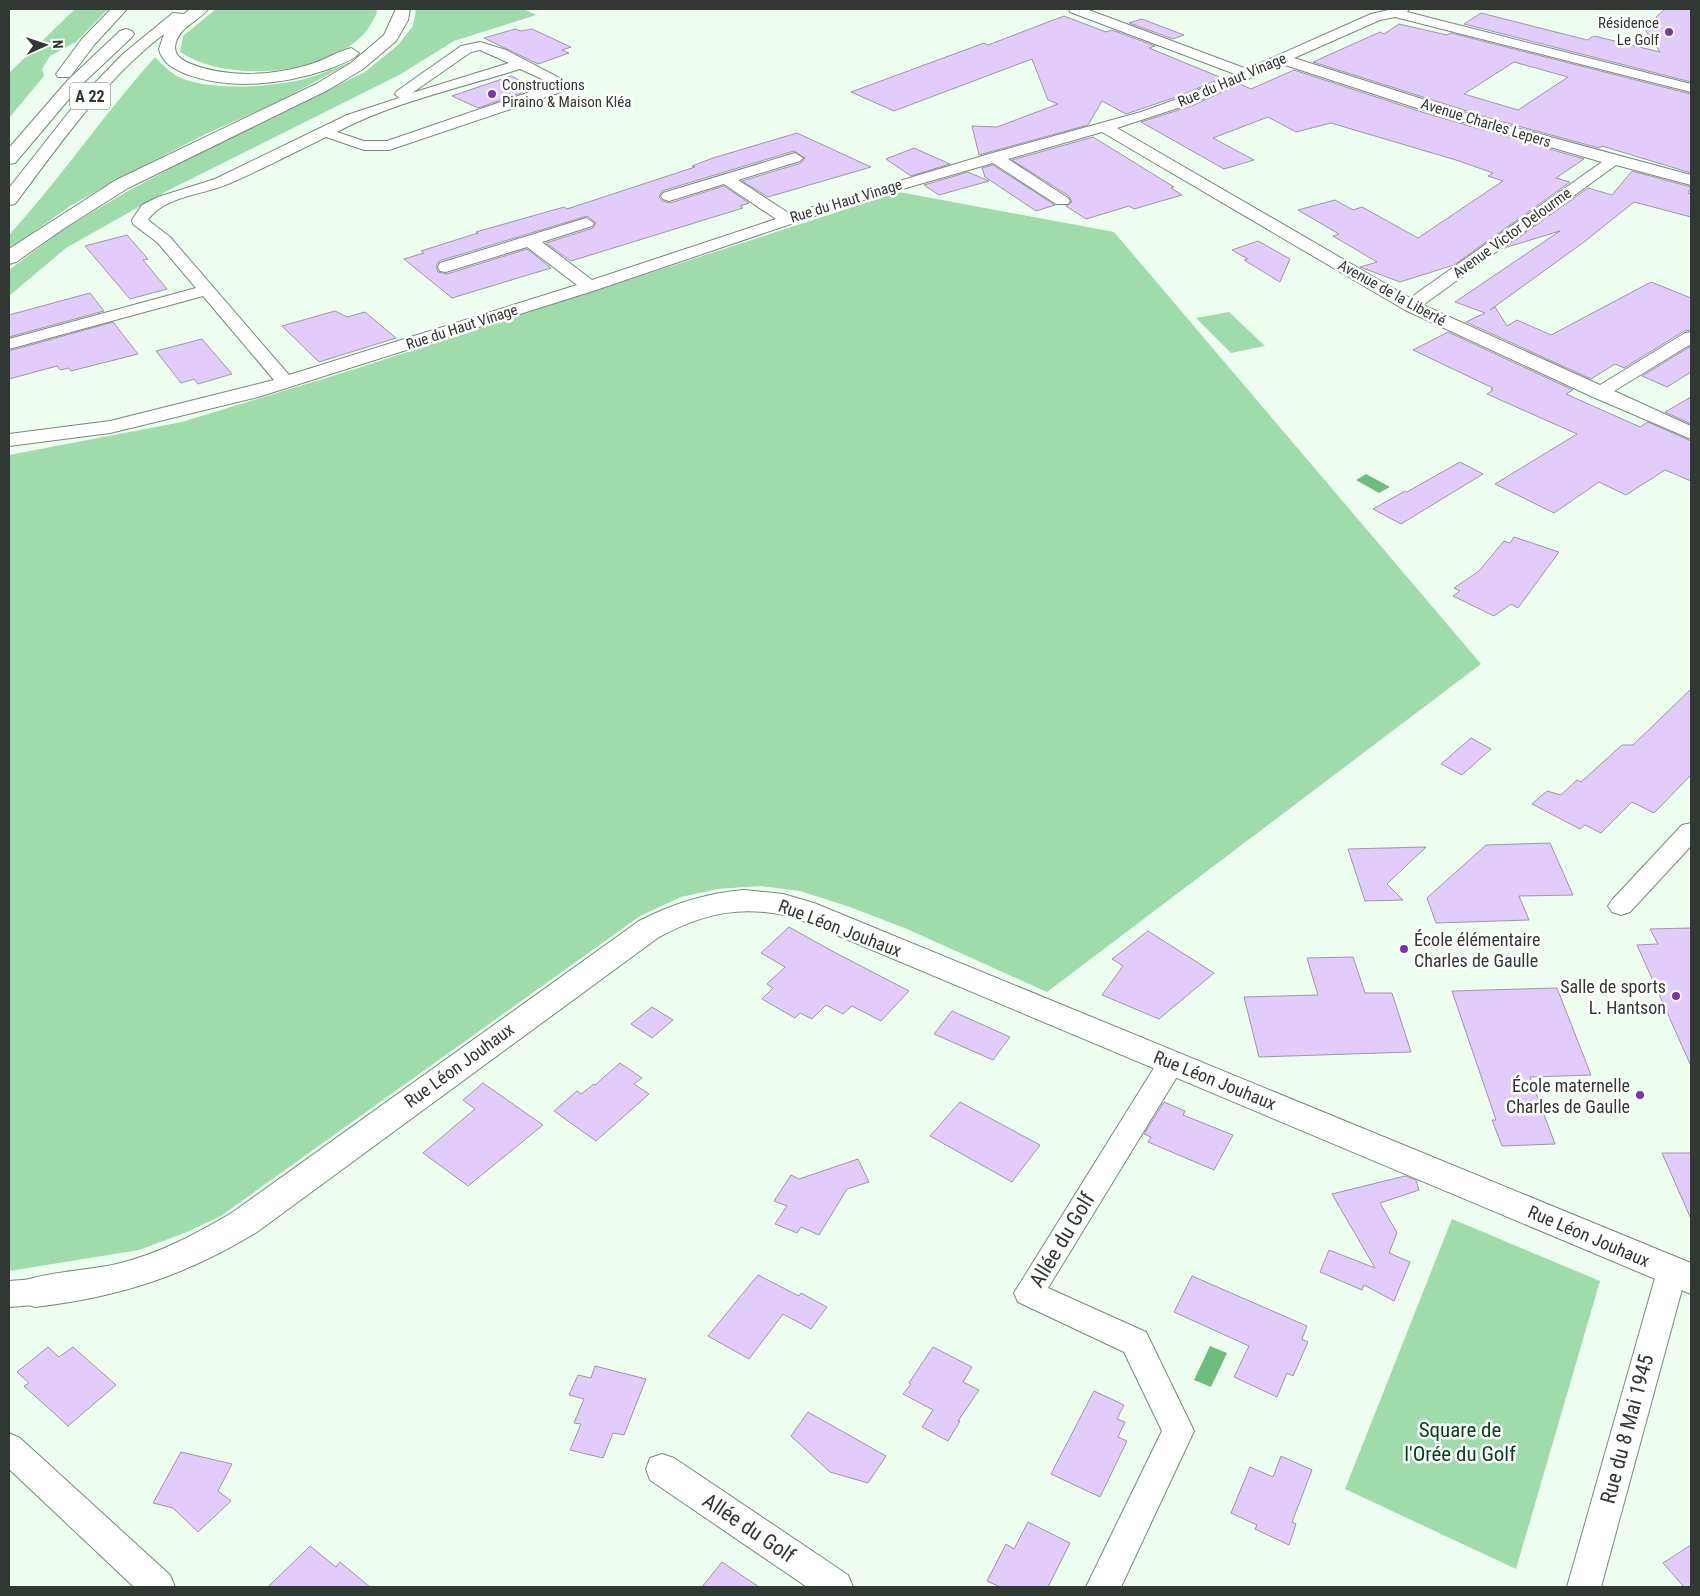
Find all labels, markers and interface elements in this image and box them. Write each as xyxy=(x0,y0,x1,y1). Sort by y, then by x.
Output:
place label: Résidence Le Golf xyxy=(1598,14,1659,49)
north arrow xyxy=(20,20,70,70)
marker: Résidence Le Golf xyxy=(1663,26,1675,38)
text: N xyxy=(50,40,66,49)
street label: Rue du Haut Vinage xyxy=(1175,49,1289,111)
place label: Constructions Piraino & Maison Kléa xyxy=(502,76,631,111)
road number: A 22 xyxy=(70,82,110,110)
marker: Constructions Piraino & Maison Kléa xyxy=(486,88,498,100)
street label: Avenue Charles Lepers xyxy=(1419,95,1553,151)
street label: Rue du Haut Vinage xyxy=(788,175,904,227)
street label: Avenue Victor Delourme xyxy=(1449,184,1575,282)
street label: Avenue de la Liberté xyxy=(1335,256,1449,330)
street label: Rue du Haut Vinage xyxy=(404,300,520,354)
street label: Rue Léon Jouhaux xyxy=(776,895,905,961)
place label: École élémentaire Charles de Gaulle xyxy=(1414,929,1540,971)
marker: École élémentaire Charles de Gaulle xyxy=(1398,943,1410,955)
place label: Salle de sports L. Hantson xyxy=(1560,976,1666,1018)
marker: Salle de sports L. Hantson xyxy=(1670,990,1682,1002)
street label: Rue Léon Jouhaux xyxy=(400,1018,518,1112)
street label: Rue Léon Jouhaux xyxy=(1151,1046,1279,1114)
place label: École maternelle Charles de Gaulle xyxy=(1506,1075,1630,1117)
marker: École maternelle Charles de Gaulle xyxy=(1634,1089,1646,1101)
street label: Allée du Golf xyxy=(1024,1188,1100,1292)
street label: Rue Léon Jouhaux xyxy=(1525,1201,1653,1271)
street label: Rue du 8 Mai 1945 xyxy=(1596,1352,1658,1506)
park label: Square de l'Orée du Golf xyxy=(1404,1418,1516,1466)
street label: Allée du Golf xyxy=(698,1488,800,1568)

